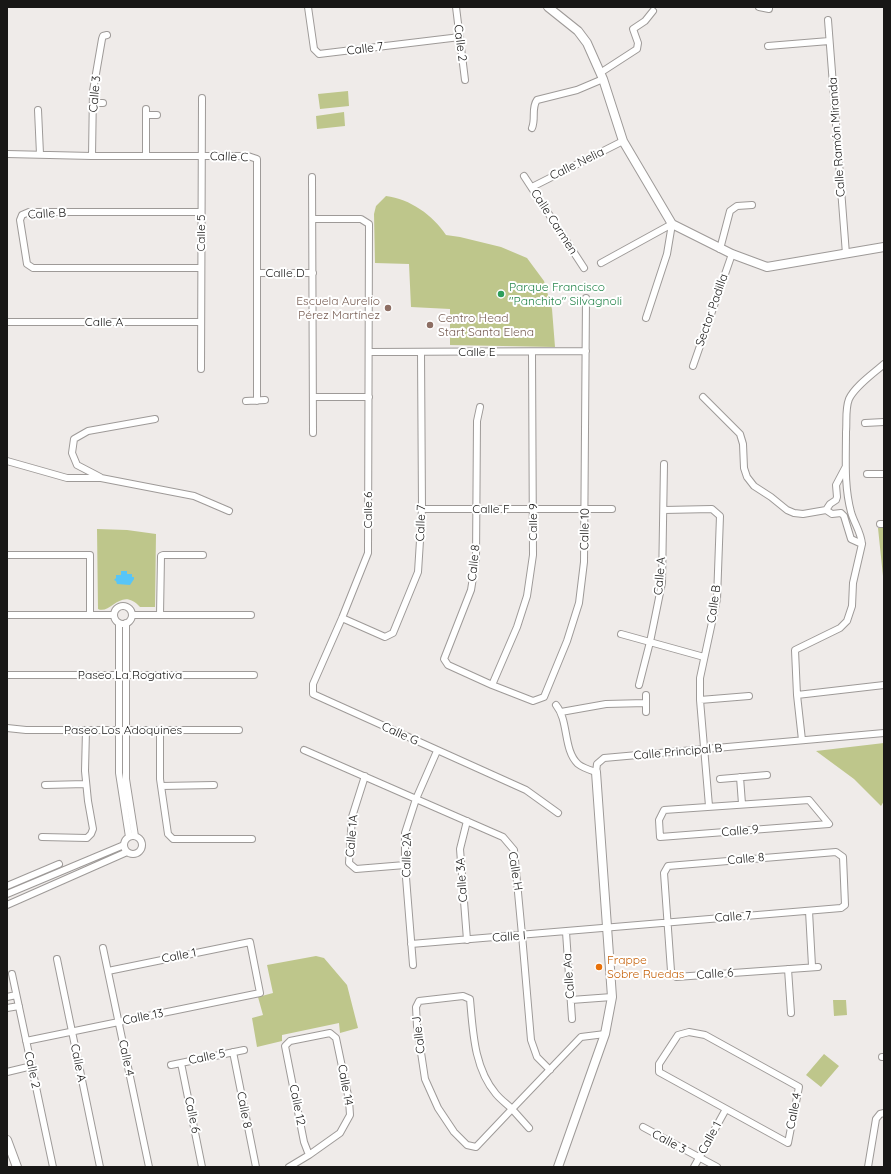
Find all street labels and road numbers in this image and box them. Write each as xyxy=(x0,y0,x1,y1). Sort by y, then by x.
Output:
street label: Calle 2 xyxy=(451,24,469,62)
street label: Calle 7 xyxy=(346,40,384,58)
street label: Calle 3 xyxy=(86,75,104,113)
street label: Calle Ramón Miranda xyxy=(826,77,848,197)
street label: Calle Nelia xyxy=(547,145,607,183)
street label: Calle C xyxy=(210,149,248,165)
street label: Calle Carmen xyxy=(528,187,580,257)
street label: Calle B xyxy=(27,206,67,222)
street label: Calle 5 xyxy=(194,214,208,252)
street label: Calle D xyxy=(265,266,305,280)
street label: Sector Padilla xyxy=(693,272,731,348)
street label: Calle A xyxy=(85,315,123,329)
street label: Calle E xyxy=(458,345,496,359)
street label: Calle 6 xyxy=(361,491,375,529)
street label: Calle F xyxy=(472,502,510,516)
street label: Calle 9 xyxy=(526,503,540,541)
street label: Calle 7 xyxy=(413,504,429,542)
street label: Calle 10 xyxy=(577,508,593,550)
street label: Calle 8 xyxy=(465,544,483,582)
street label: Calle A xyxy=(651,556,669,596)
street label: Calle B xyxy=(704,584,724,624)
street label: Paseo La Rogativa xyxy=(78,668,182,682)
street label: Calle G xyxy=(379,720,421,748)
street label: Paseo Los Adoquines xyxy=(64,723,182,737)
street label: Calle Principal B xyxy=(633,741,723,763)
street label: Calle 1A xyxy=(343,814,361,858)
street label: Calle 9 xyxy=(721,822,759,840)
street label: Calle 2A xyxy=(399,832,415,878)
street label: Calle 8 xyxy=(727,850,765,868)
street label: Calle H xyxy=(505,851,525,891)
street label: Calle 3A xyxy=(453,857,471,903)
street label: Calle 7 xyxy=(714,909,752,925)
street label: Calle I xyxy=(492,929,526,945)
street label: Calle 1 xyxy=(160,946,198,966)
street label: Calle Aa xyxy=(560,953,578,999)
street label: Calle 6 xyxy=(696,966,734,982)
street label: Calle 13 xyxy=(121,1006,165,1028)
street label: Calle J xyxy=(410,1016,428,1054)
street label: Calle 4 xyxy=(115,1038,137,1078)
street label: Calle A xyxy=(67,1043,89,1083)
street label: Calle 5 xyxy=(187,1046,227,1068)
street label: Calle 2 xyxy=(21,1050,43,1090)
street label: Calle 14 xyxy=(334,1063,356,1107)
street label: Calle 12 xyxy=(286,1083,308,1127)
street label: Calle 8 xyxy=(233,1090,255,1130)
street label: Calle 4 xyxy=(783,1092,805,1130)
street label: Calle 6 xyxy=(181,1095,203,1135)
street label: Calle 1 xyxy=(695,1119,725,1157)
street label: Calle 3 xyxy=(649,1127,689,1157)

